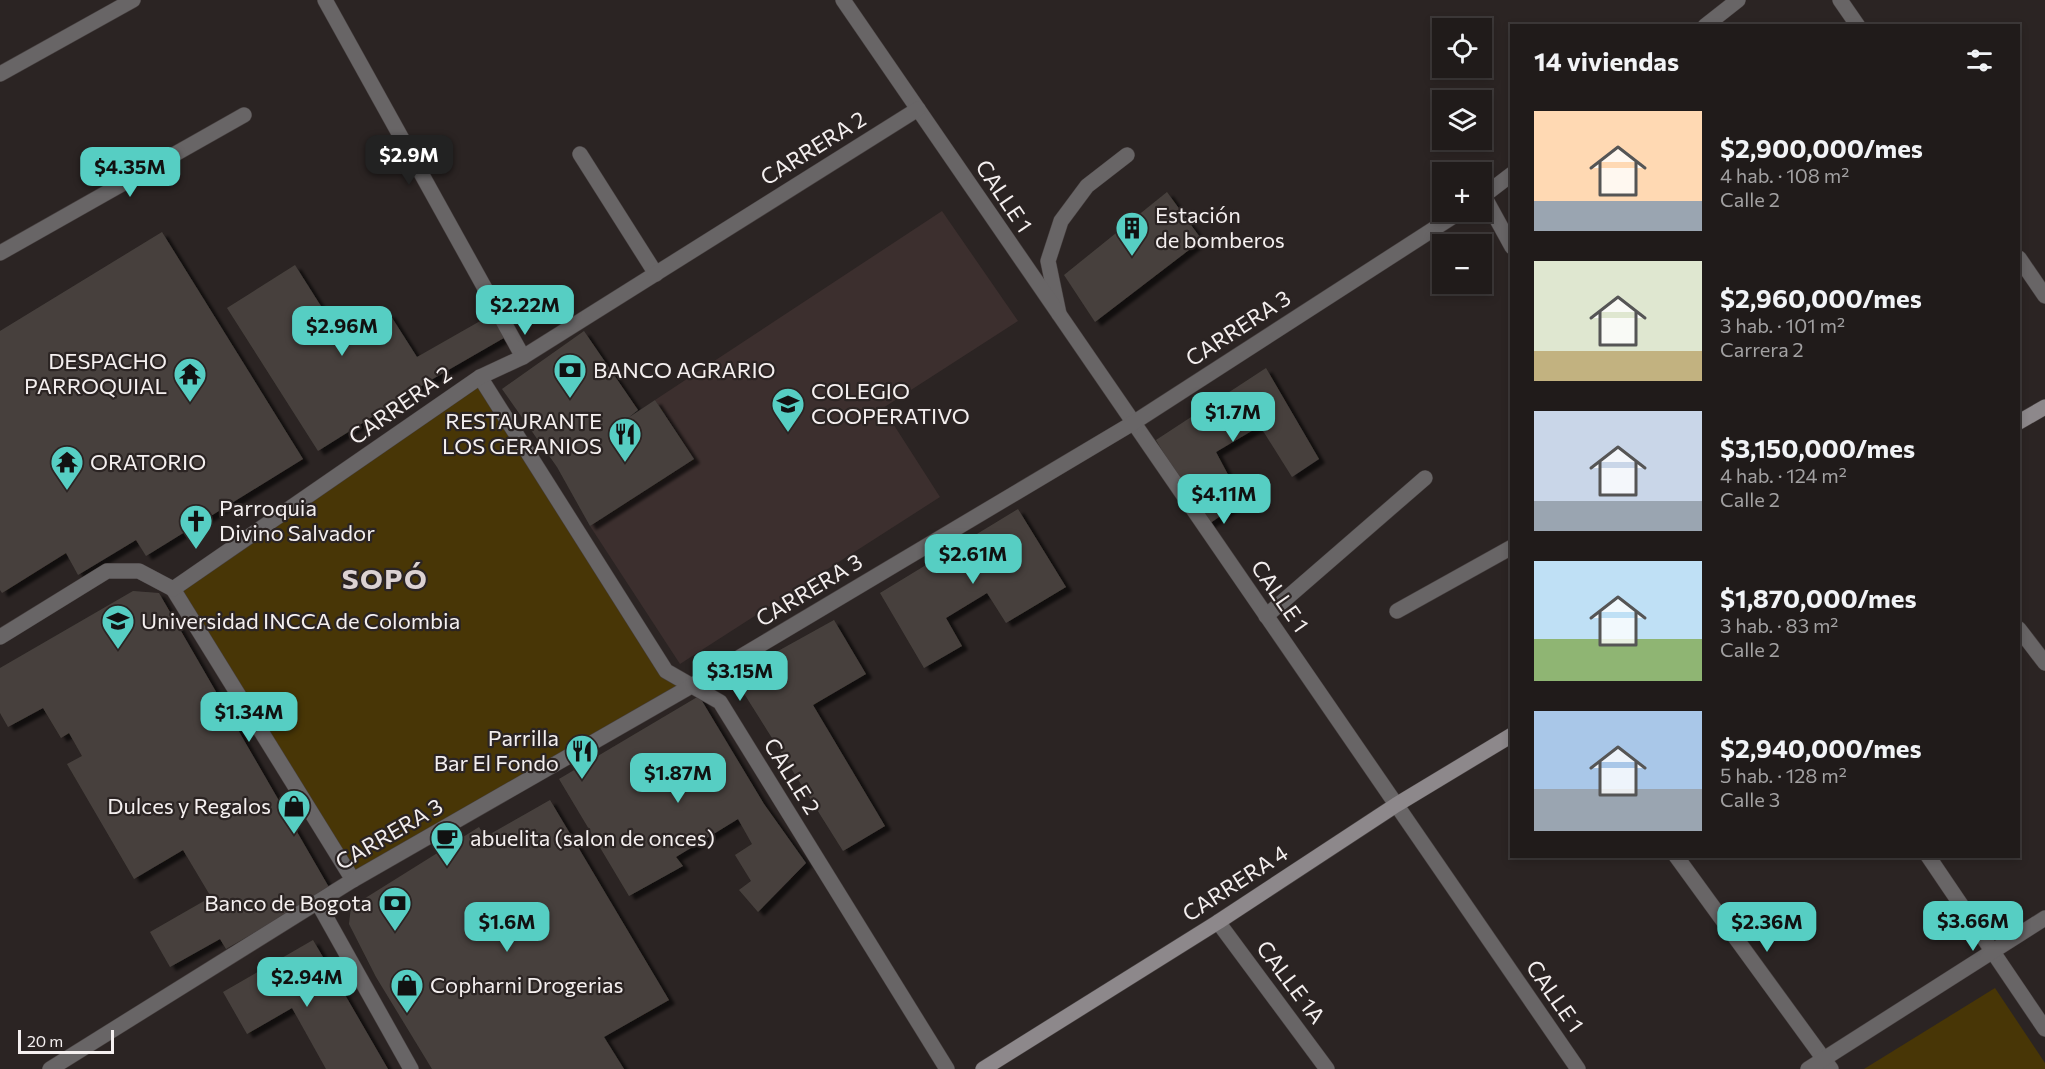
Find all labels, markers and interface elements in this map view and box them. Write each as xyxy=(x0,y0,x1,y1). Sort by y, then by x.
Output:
map controls xyxy=(1432,18,1492,294)
button: locate xyxy=(1432,18,1492,78)
icon: filters xyxy=(1963,44,1996,77)
text: 14 viviendas xyxy=(1534,45,1679,76)
button: layers xyxy=(1432,90,1492,150)
street label: CARRERA 2 xyxy=(755,105,870,191)
text: $2,900,000/mes xyxy=(1720,132,1923,163)
pin: $2.9M xyxy=(367,135,451,186)
icon: home xyxy=(1582,135,1654,207)
text: $2.9M xyxy=(379,142,439,166)
pin: $4.35M xyxy=(81,147,179,198)
text: $4.35M xyxy=(94,154,166,178)
street label: CALLE 1 xyxy=(970,154,1039,237)
button: + xyxy=(1432,162,1492,222)
text: 4 hab. · 108 m² xyxy=(1720,163,1849,187)
text: Calle 2 xyxy=(1720,187,1780,211)
place label: Estación de bomberos xyxy=(1155,201,1285,253)
building icon: Estación de bomberos xyxy=(1114,210,1150,257)
button: − xyxy=(1432,234,1492,294)
text: $2,960,000/mes xyxy=(1720,282,1922,313)
street label: CARRERA 3 xyxy=(1180,284,1295,371)
pin: $2.22M xyxy=(476,285,574,336)
icon: home xyxy=(1582,285,1654,357)
text: $2.22M xyxy=(490,292,560,316)
pin: $2.96M xyxy=(293,306,391,357)
text: $2.96M xyxy=(306,313,378,337)
text: 3 hab. · 101 m² xyxy=(1720,313,1845,337)
text: Carrera 2 xyxy=(1720,337,1804,361)
place label: DESPACHO PARROQUIAL xyxy=(24,347,167,399)
bank icon: BANCO AGRARIO xyxy=(552,352,588,399)
temple icon: DESPACHO PARROQUIAL xyxy=(172,356,208,403)
place label: BANCO AGRARIO xyxy=(593,356,776,383)
street label: CARRERA 2 xyxy=(343,359,456,450)
place label: COLEGIO COOPERATIVO xyxy=(811,377,970,429)
school or university icon: COLEGIO COOPERATIVO xyxy=(770,386,806,433)
pin: $1.7M xyxy=(1191,392,1275,443)
text: $1.7M xyxy=(1205,399,1261,423)
place label: RESTAURANTE LOS GERANIOS xyxy=(442,407,602,459)
restaurant icon: RESTAURANTE LOS GERANIOS xyxy=(607,416,643,463)
text: $3,150,000/mes xyxy=(1720,432,1915,463)
icon: home xyxy=(1582,435,1654,507)
temple icon: ORATORIO xyxy=(49,444,85,491)
place label: ORATORIO xyxy=(90,448,206,475)
text: 4 hab. · 124 m² xyxy=(1720,463,1847,487)
pin: $4.11M xyxy=(1175,474,1273,525)
text: $4.11M xyxy=(1192,481,1256,505)
text: Calle 2 xyxy=(1720,487,1780,511)
place label: Parroquia Divino Salvador xyxy=(219,494,375,546)
church icon: Parroquia Divino Salvador xyxy=(178,503,214,550)
pin: $2.61M xyxy=(924,534,1022,585)
text: $2.61M xyxy=(939,541,1007,565)
street label: CARRERA 3 xyxy=(751,547,867,632)
street label: CALLE 1 xyxy=(1246,554,1315,637)
district label: SOPÓ xyxy=(342,561,428,595)
text: $1,870,000/mes xyxy=(1720,582,1917,613)
icon: home xyxy=(1582,585,1654,657)
school or university icon: Universidad INCCA de Colombia xyxy=(100,603,136,650)
place label: Universidad INCCA de Colombia xyxy=(141,607,460,634)
text: 3 hab. · 83 m² xyxy=(1720,613,1838,637)
text: Calle 2 xyxy=(1720,637,1780,661)
pin: $3.15M xyxy=(691,651,789,702)
text: $3.15M xyxy=(707,658,773,682)
pin: $1.34M xyxy=(200,692,298,743)
text: $1.34M xyxy=(214,699,284,723)
place label: Parrilla Bar El Fondo xyxy=(434,724,559,776)
text: $2,940,000/mes xyxy=(1720,732,1922,763)
restaurant icon: Parrilla Bar El Fondo xyxy=(564,733,600,780)
street label: CALLE 2 xyxy=(758,733,826,819)
icon: home xyxy=(1582,735,1654,807)
pin: $1.87M xyxy=(629,753,727,804)
text: $1.87M xyxy=(644,760,712,784)
text: 5 hab. · 128 m² xyxy=(1720,763,1847,787)
text: Calle 3 xyxy=(1720,787,1780,811)
shop icon: Dulces y Regalos xyxy=(276,788,312,835)
place label: Dulces y Regalos xyxy=(107,792,271,819)
street label: CARRERA 3 xyxy=(330,792,447,875)
cafe icon: abuelita (salon de onces) xyxy=(429,820,465,867)
place label: abuelita (salon de onces) xyxy=(470,824,715,851)
street label: CARRERA 4 xyxy=(1177,839,1292,927)
bank icon: Banco de Bogota xyxy=(377,885,413,932)
place label: Banco de Bogota xyxy=(204,889,372,916)
pin: $3.66M xyxy=(1924,901,2022,952)
pin: $1.6M xyxy=(465,902,549,953)
pin: $2.36M xyxy=(1718,902,1816,953)
text: $3.66M xyxy=(1937,908,2009,932)
text: $1.6M xyxy=(478,909,536,933)
text: $2.36M xyxy=(1731,909,1803,933)
street label: CALLE 1A xyxy=(1251,935,1331,1029)
street label: CALLE 1 xyxy=(1521,954,1590,1037)
pin: $2.94M xyxy=(258,957,356,1008)
text: $2.94M xyxy=(271,964,343,988)
shop icon: Copharni Drogerias xyxy=(389,967,425,1014)
place label: Copharni Drogerias xyxy=(430,971,624,998)
scale bar xyxy=(18,1027,114,1054)
text: 20 m xyxy=(27,1031,63,1050)

